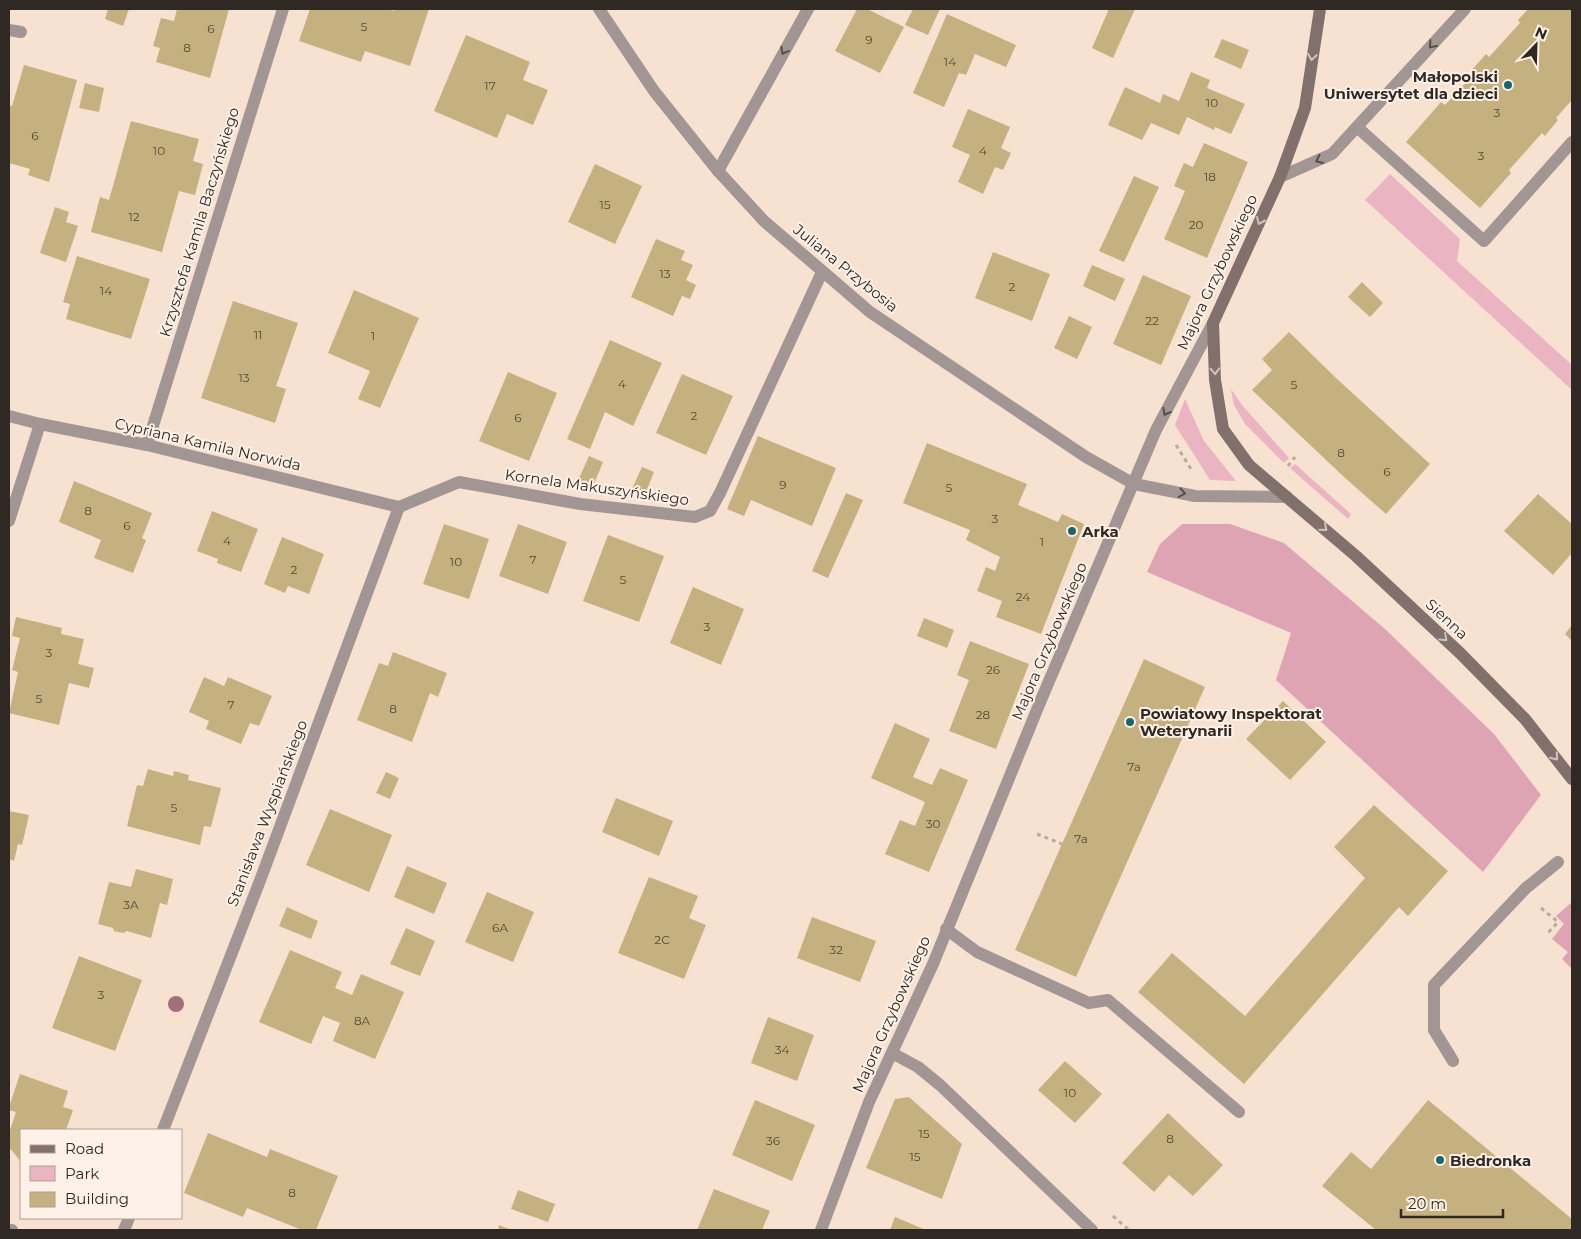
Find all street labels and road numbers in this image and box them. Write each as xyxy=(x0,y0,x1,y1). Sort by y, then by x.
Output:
street label: Krzysztofa Kamila Baczyńskiego xyxy=(155,105,243,339)
street label: Majora Grzybowskiego xyxy=(1173,191,1261,353)
street label: Juliana Przybosia xyxy=(789,219,902,316)
street label: Cypriana Kamila Norwida xyxy=(113,413,303,475)
street label: Kornela Makuszyńskiego xyxy=(504,465,690,509)
street label: Majora Grzybowskiego xyxy=(1007,559,1091,723)
street label: Sienna xyxy=(1422,595,1472,643)
street label: Stanisława Wyspiańskiego xyxy=(223,717,311,909)
street label: Majora Grzybowskiego xyxy=(848,933,934,1095)

